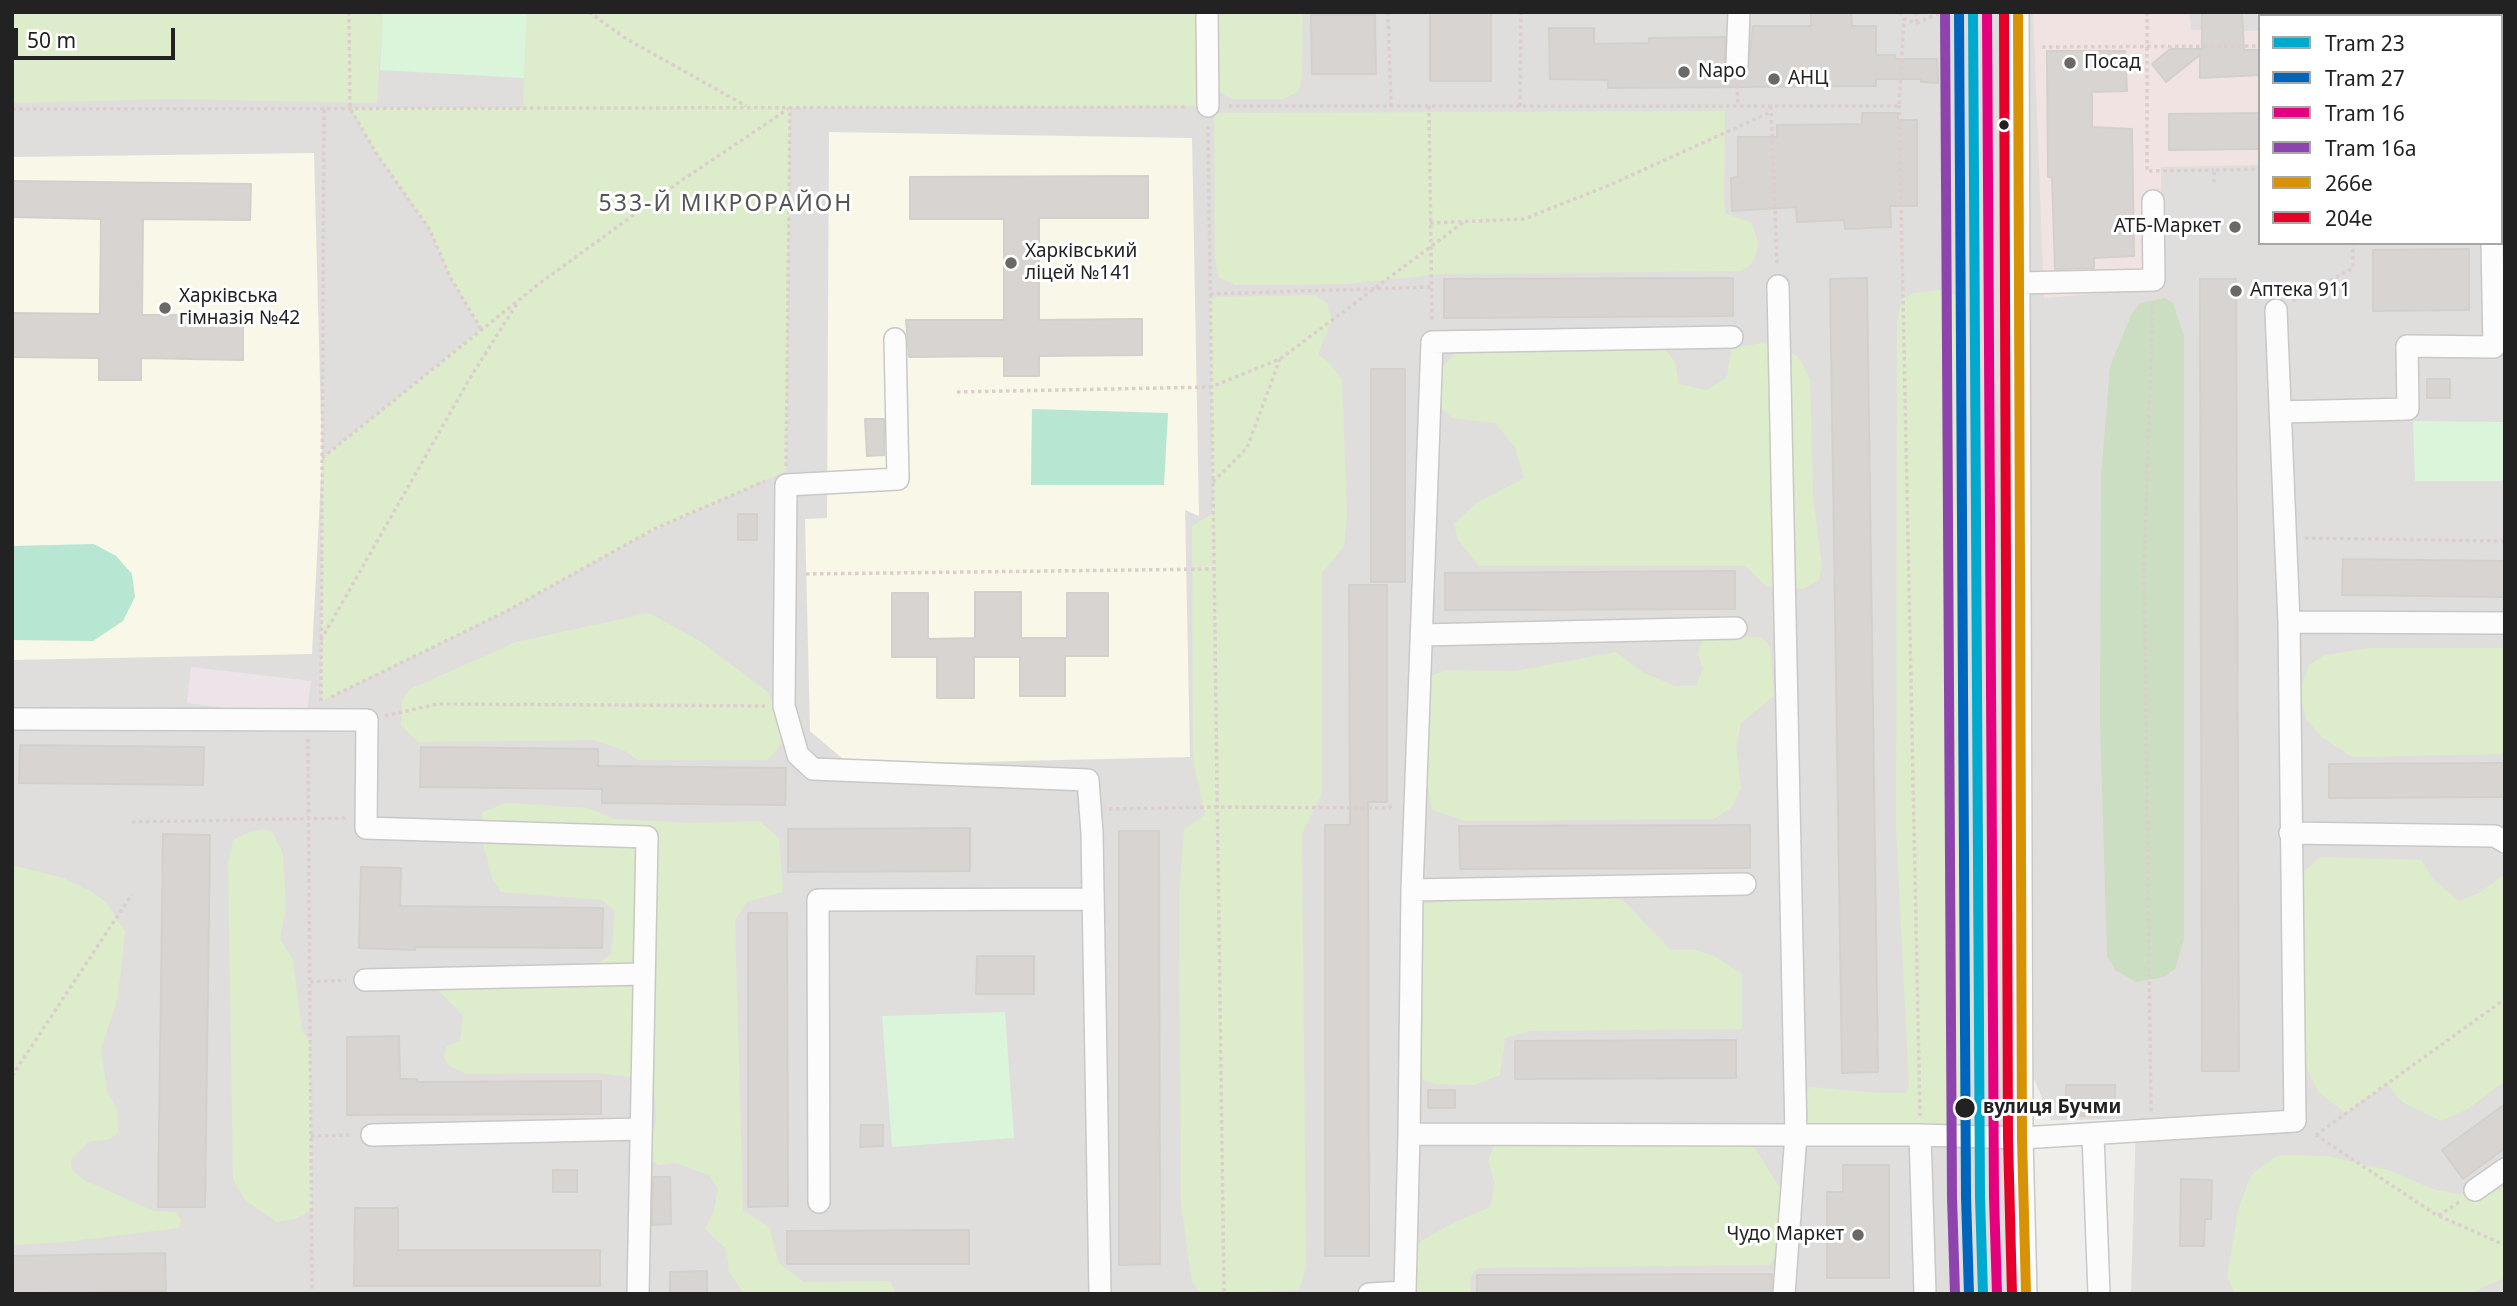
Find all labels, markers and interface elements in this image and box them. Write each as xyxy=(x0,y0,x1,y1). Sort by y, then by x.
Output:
scale bar xyxy=(18,14,178,58)
legend xyxy=(2258,14,2503,245)
text: 50 m xyxy=(27,26,76,54)
text: Tram 23 xyxy=(2325,29,2405,57)
place label: Посад xyxy=(2084,52,2141,74)
marker: Посад xyxy=(2062,55,2078,71)
place label: Napo xyxy=(1698,61,1746,83)
marker: Napo xyxy=(1676,64,1692,80)
text: Tram 27 xyxy=(2325,64,2405,92)
place label: АНЦ xyxy=(1788,68,1828,90)
marker: АНЦ xyxy=(1766,71,1782,87)
text: Tram 16 xyxy=(2325,99,2405,127)
unlabelled marker xyxy=(1997,118,2011,132)
text: Tram 16a xyxy=(2325,134,2417,162)
text: 266е xyxy=(2325,169,2373,197)
district label: 533-Й МІКРОРАЙОН xyxy=(601,190,851,218)
text: 204е xyxy=(2325,204,2373,232)
place label: АТБ-Маркет xyxy=(2114,216,2221,238)
marker: АТБ-Маркет xyxy=(2227,219,2243,235)
place label: Харківський ліцей №141 xyxy=(1025,241,1137,285)
marker: Харківський ліцей №141 xyxy=(1003,255,1019,271)
place label: Аптека 911 xyxy=(2250,280,2351,302)
marker: Аптека 911 xyxy=(2228,283,2244,299)
place label: Харківська гімназія №42 xyxy=(179,286,300,330)
marker: Харківська гімназія №42 xyxy=(157,300,173,316)
marker: вулиця Бучми xyxy=(1953,1096,1977,1120)
place label: вулиця Бучми xyxy=(1983,1097,2121,1119)
place label: Чудо Маркет xyxy=(1727,1224,1844,1246)
marker: Чудо Маркет xyxy=(1850,1227,1866,1243)

